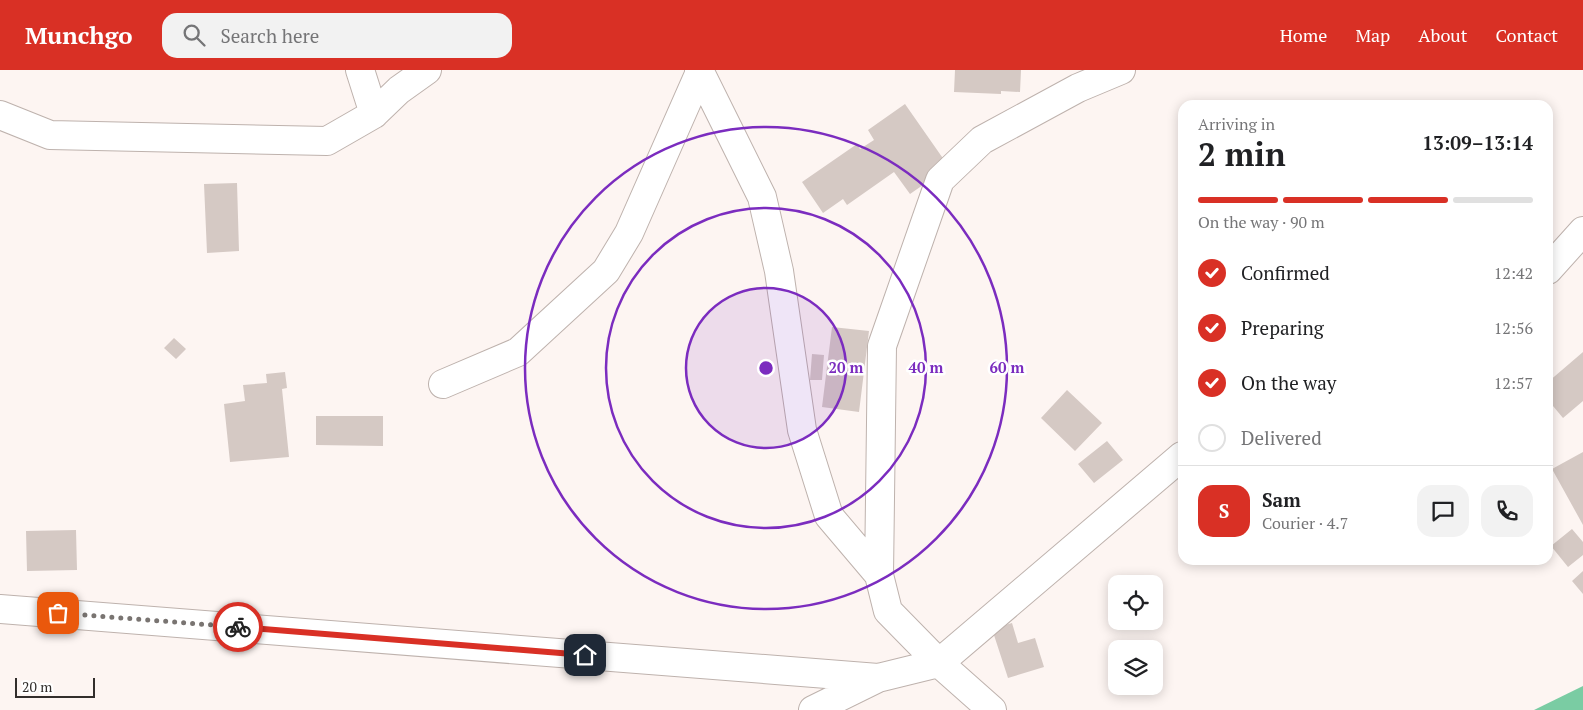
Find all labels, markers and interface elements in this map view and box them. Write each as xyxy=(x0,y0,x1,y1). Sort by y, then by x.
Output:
search box xyxy=(162,13,512,58)
text: Munchgo xyxy=(25,19,132,51)
icon: search xyxy=(180,21,208,49)
text: Search here xyxy=(220,23,319,48)
text: Home xyxy=(1280,23,1327,47)
text: Map xyxy=(1355,23,1390,47)
text: About xyxy=(1418,23,1467,47)
text: Contact xyxy=(1495,23,1558,47)
text: Arriving in xyxy=(1198,113,1275,135)
text: 13:09–13:14 xyxy=(1422,130,1533,155)
text: 2 min xyxy=(1198,133,1286,175)
text: On the way · 90 m xyxy=(1198,211,1325,233)
icon: check xyxy=(1198,259,1226,287)
text: Confirmed xyxy=(1241,260,1330,285)
text: 12:42 xyxy=(1494,262,1533,284)
icon: check xyxy=(1198,314,1226,342)
text: Preparing xyxy=(1241,315,1324,340)
text: 12:56 xyxy=(1494,317,1533,339)
text: 20 m xyxy=(829,357,864,377)
text: 40 m xyxy=(909,357,944,377)
text: 60 m xyxy=(990,357,1025,377)
centre of rings xyxy=(757,359,775,377)
icon: check xyxy=(1198,369,1226,397)
text: On the way xyxy=(1241,370,1336,395)
text: 12:57 xyxy=(1494,372,1533,394)
text: Delivered xyxy=(1241,425,1322,450)
button: chat xyxy=(1417,485,1469,537)
button: phone xyxy=(1481,485,1533,537)
text: Sam xyxy=(1262,487,1301,512)
text: S xyxy=(1219,498,1229,523)
text: Courier · 4.7 xyxy=(1262,512,1348,534)
map controls xyxy=(1108,575,1163,695)
button: locate xyxy=(1108,575,1163,630)
pin xyxy=(37,592,79,634)
icon: bag xyxy=(44,599,72,627)
courier xyxy=(213,602,263,652)
icon: bike xyxy=(224,613,252,641)
pin xyxy=(564,634,606,676)
button: layers xyxy=(1108,640,1163,695)
icon: home xyxy=(571,641,599,669)
scale bar xyxy=(15,675,95,698)
text: 20 m xyxy=(22,677,52,696)

